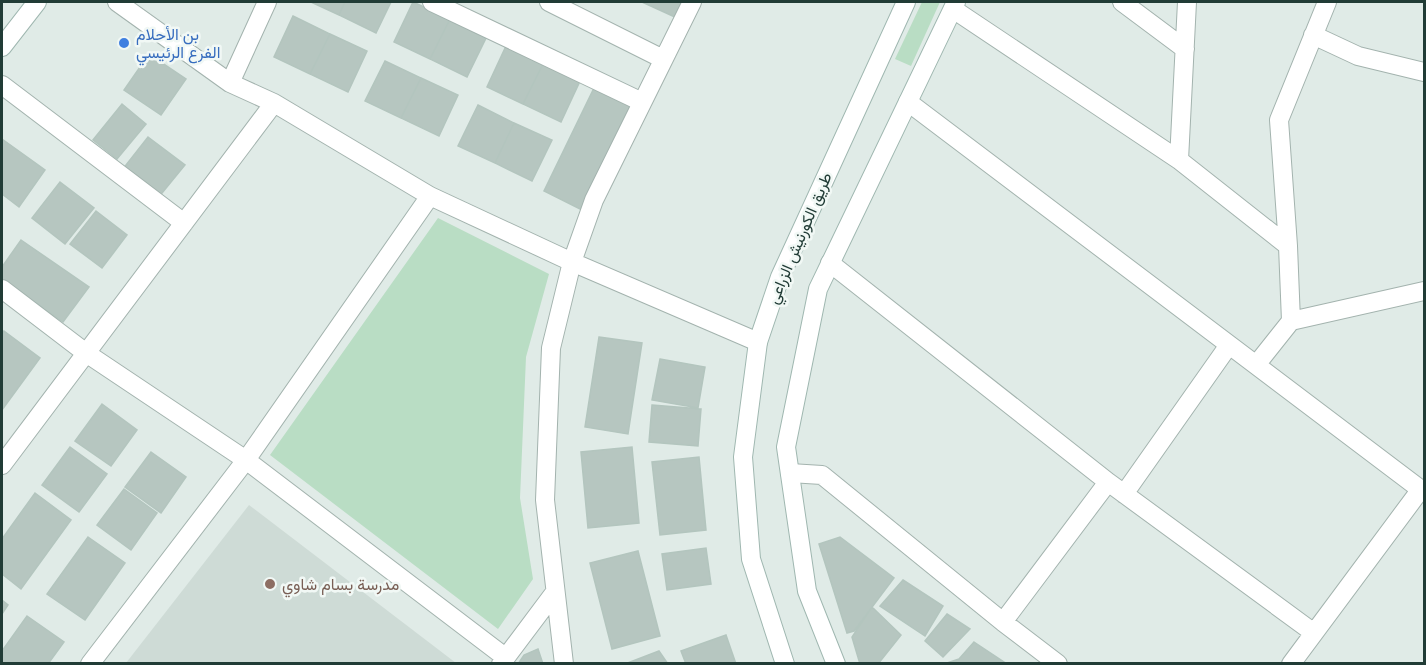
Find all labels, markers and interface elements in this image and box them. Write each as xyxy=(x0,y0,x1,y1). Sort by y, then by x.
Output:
place label: بن الأحلام الفرع الرئيسي xyxy=(136,24,220,66)
marker: بن الأحلام الفرع الرئيسي xyxy=(117,36,131,50)
street label: طريق الكورنيش الزراعي xyxy=(762,169,839,308)
place label: مدرسة بسام شاوي xyxy=(282,574,399,598)
marker: مدرسة بسام شاوي xyxy=(263,577,277,591)

